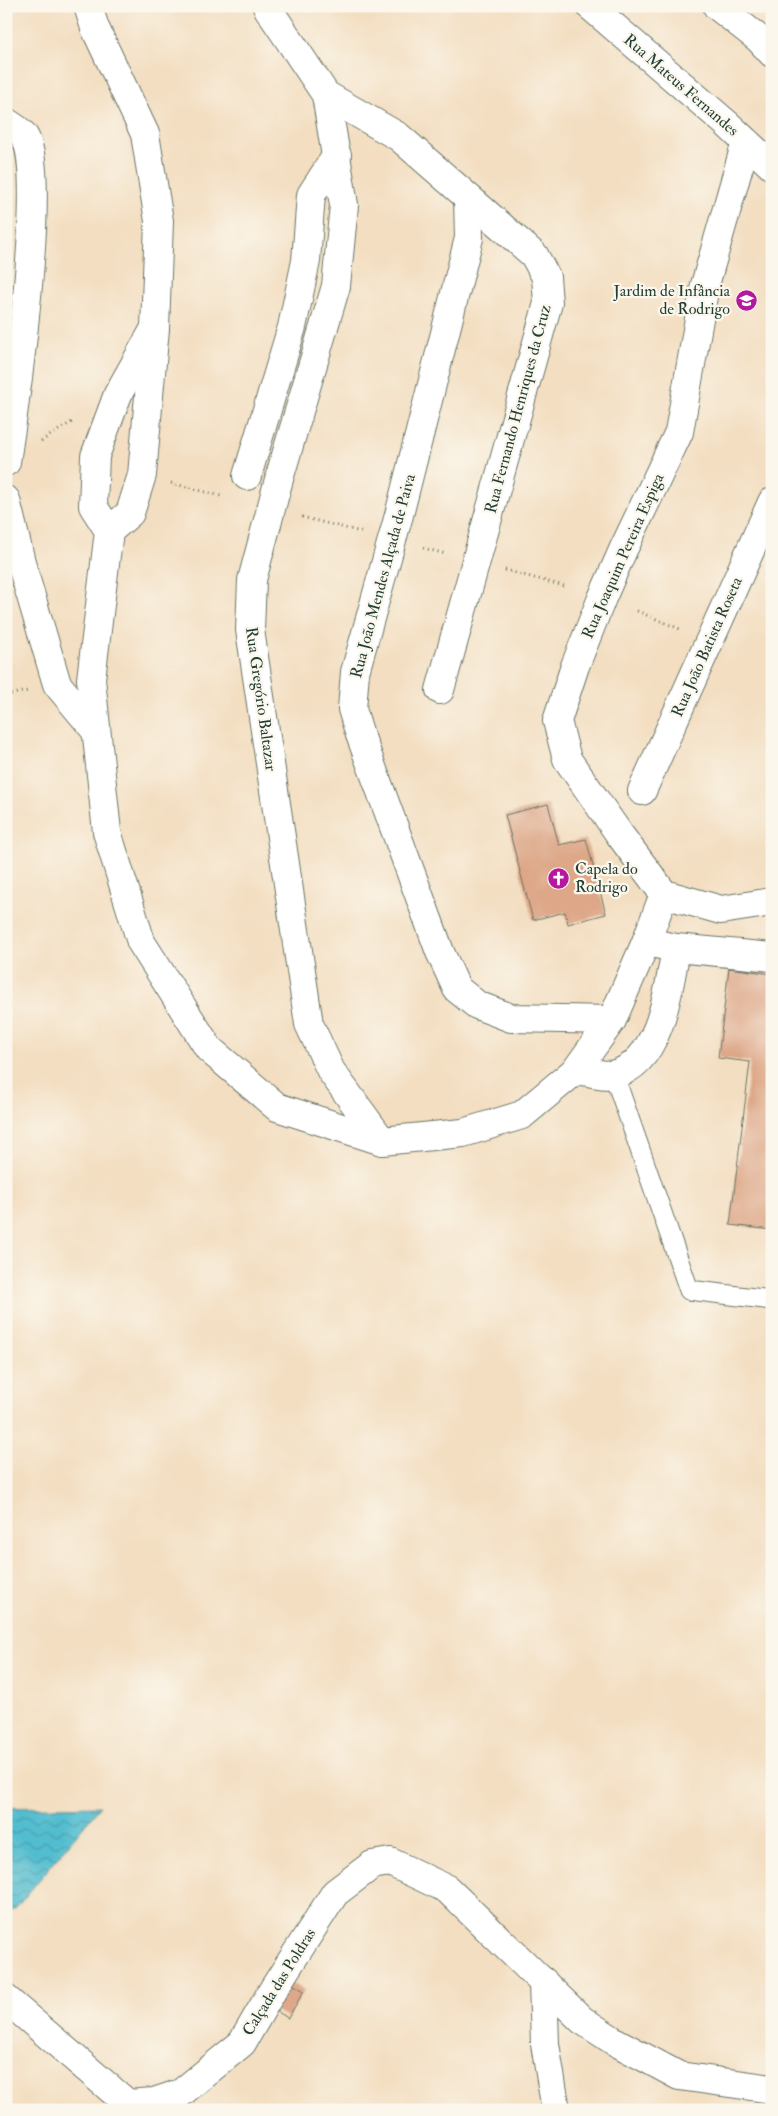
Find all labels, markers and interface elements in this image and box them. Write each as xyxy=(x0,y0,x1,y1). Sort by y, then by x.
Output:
street label: Rua Mateus Fernandes xyxy=(619,30,743,140)
place label: Jardim de Infância de Rodrigo xyxy=(613,281,730,319)
school or university icon: Jardim de Infância de Rodrigo xyxy=(734,288,758,312)
street label: Rua Fernando Henriques da Cruz xyxy=(480,302,556,516)
street label: Rua Joaquim Pereira Espiga xyxy=(578,470,670,642)
street label: Rua João Mendes Alçada de Paiva xyxy=(346,471,421,681)
street label: Rua João Batista Roseta xyxy=(667,574,748,720)
street label: Rua Gregório Baltazar xyxy=(241,626,281,772)
place label: Capela do Rodrigo xyxy=(575,859,638,897)
church icon: Capela do Rodrigo xyxy=(547,866,571,890)
street label: Calçada das Poldras xyxy=(238,1925,320,2039)

